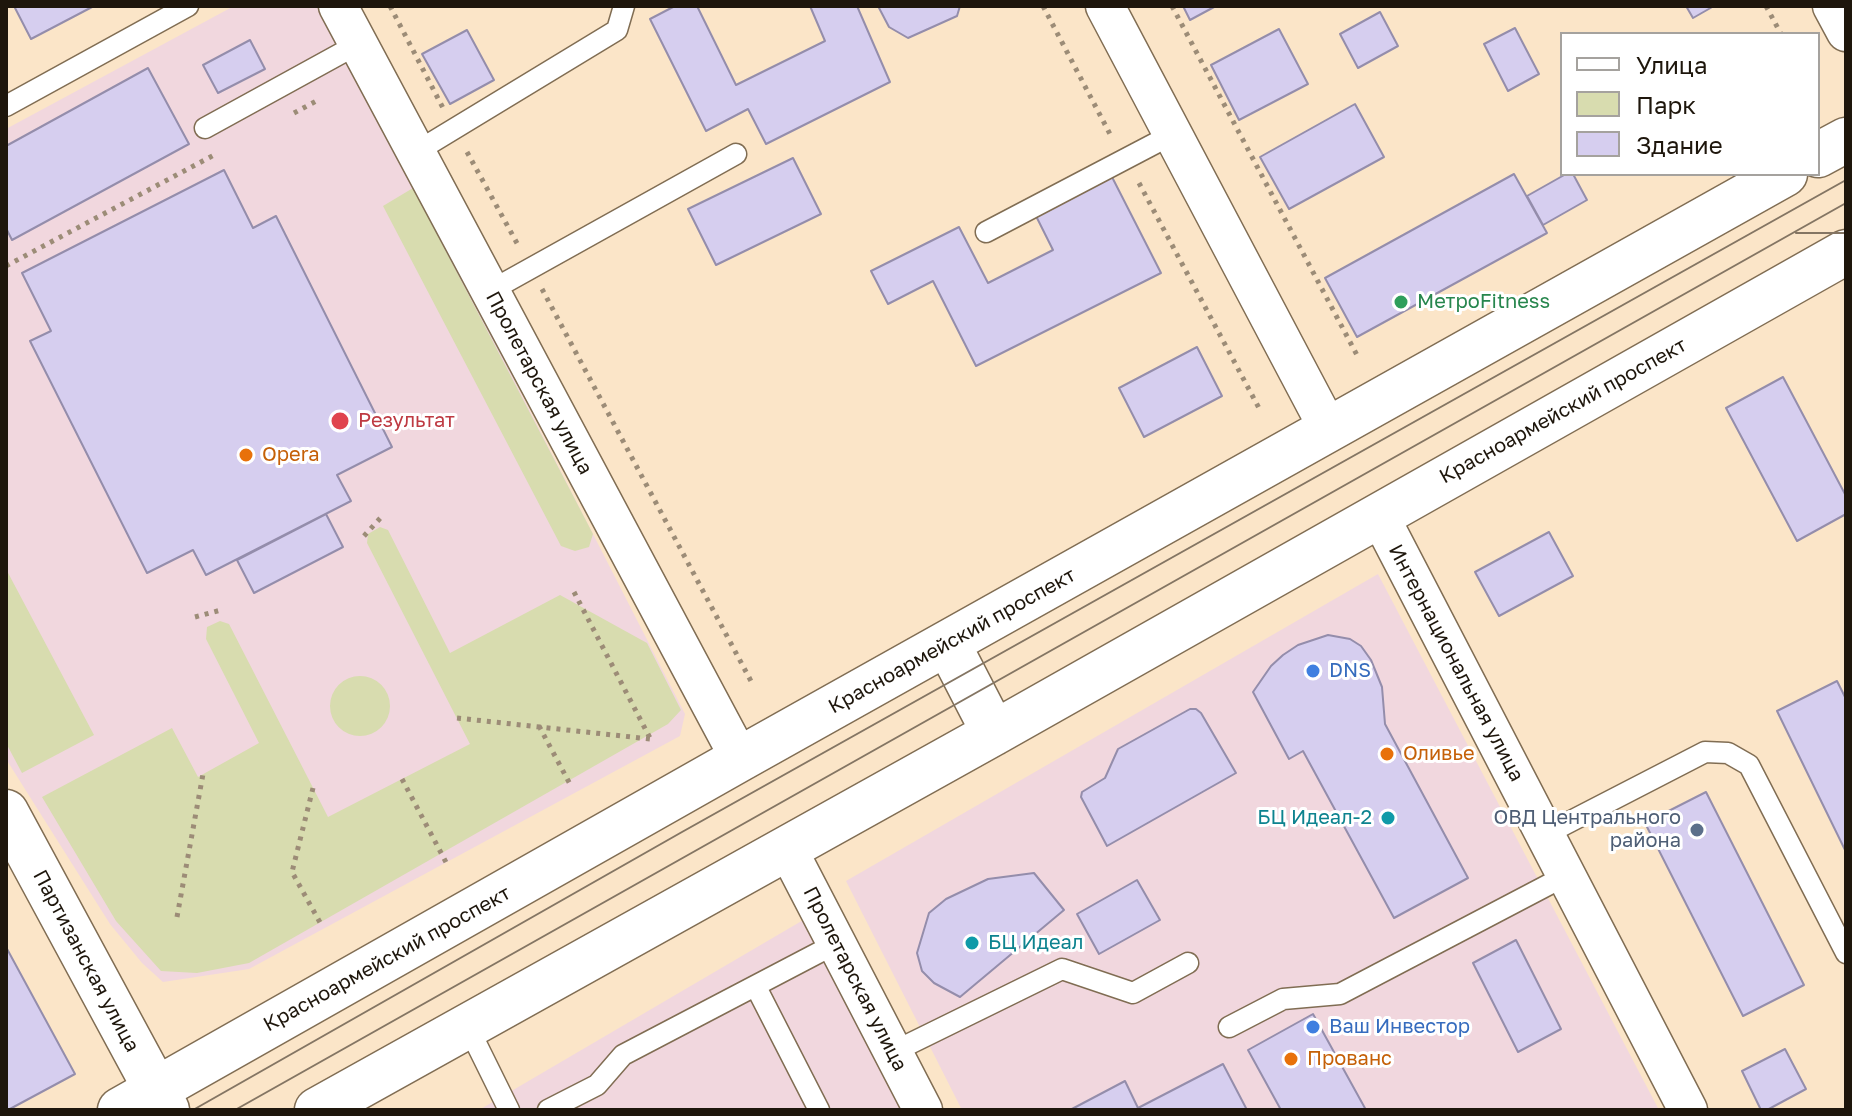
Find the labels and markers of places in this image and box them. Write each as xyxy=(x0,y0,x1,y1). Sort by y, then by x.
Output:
place label: МетроFitness xyxy=(1417,290,1550,314)
marker: МетроFitness xyxy=(1392,293,1410,311)
place label: Результат xyxy=(358,409,455,433)
marker: Результат xyxy=(329,410,351,432)
place label: Opera xyxy=(262,443,320,467)
marker: Opera xyxy=(237,446,255,464)
place label: DNS xyxy=(1329,659,1371,683)
marker: DNS xyxy=(1304,662,1322,680)
place label: Оливье xyxy=(1403,742,1475,766)
marker: Оливье xyxy=(1378,745,1396,763)
place label: БЦ Идеал-2 xyxy=(1257,806,1372,830)
place label: ОВД Центрального района xyxy=(1494,806,1681,853)
marker: БЦ Идеал-2 xyxy=(1379,809,1397,827)
marker: ОВД Центрального района xyxy=(1688,821,1706,839)
place label: БЦ Идеал xyxy=(988,931,1083,955)
marker: БЦ Идеал xyxy=(963,934,981,952)
place label: Ваш Инвестор xyxy=(1329,1015,1470,1039)
marker: Ваш Инвестор xyxy=(1304,1018,1322,1036)
place label: Прованс xyxy=(1307,1047,1392,1071)
marker: Прованс xyxy=(1282,1050,1300,1068)

